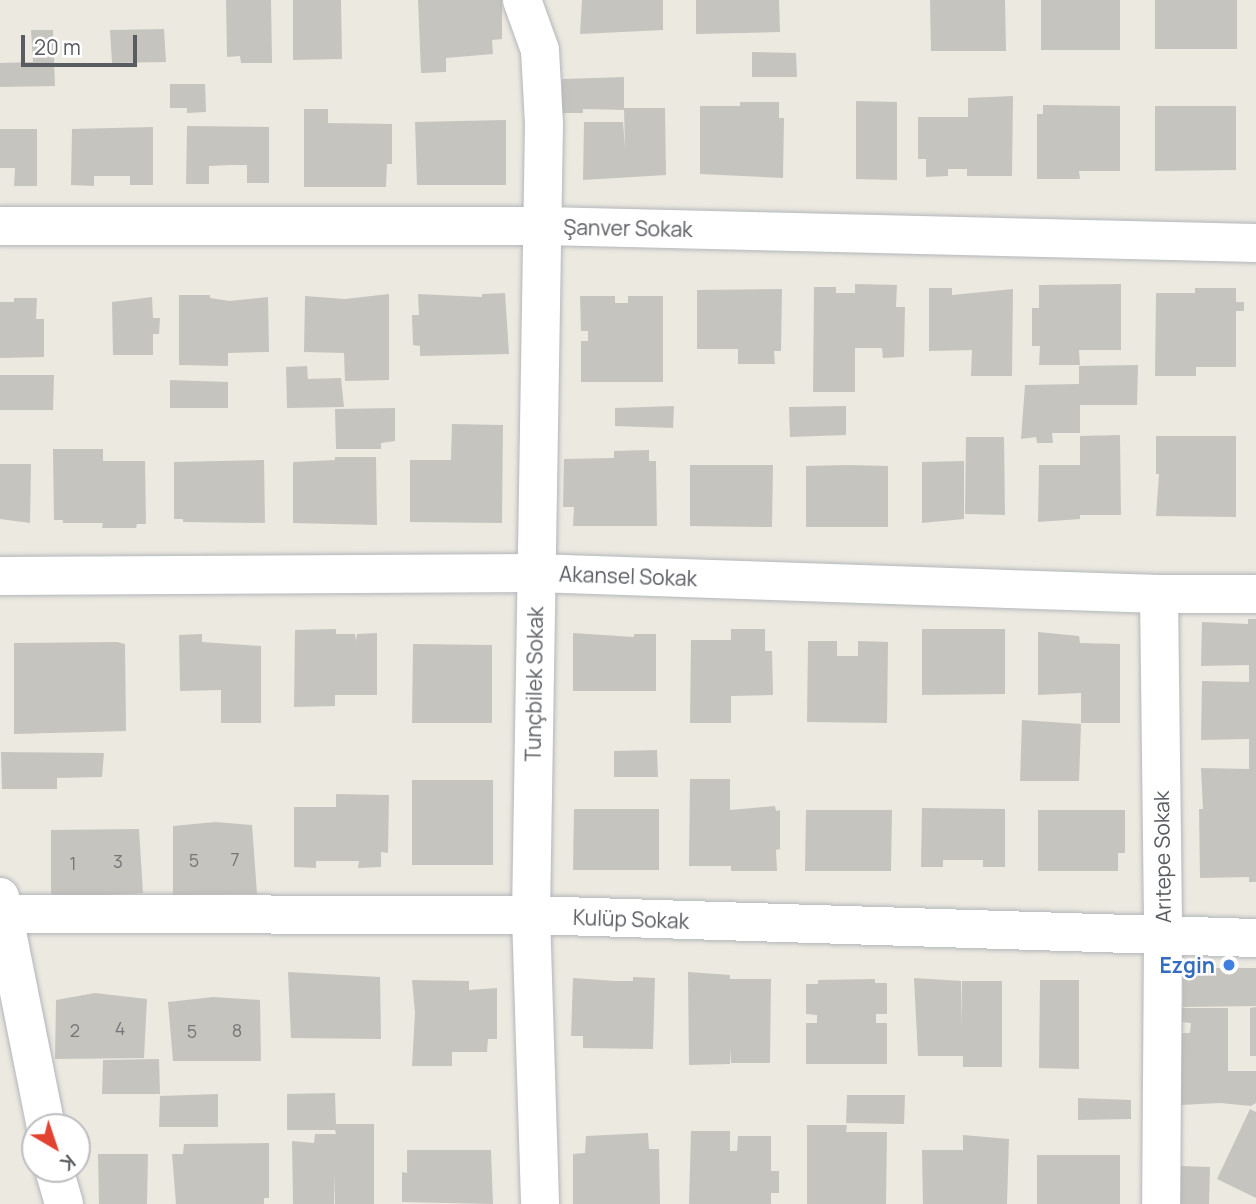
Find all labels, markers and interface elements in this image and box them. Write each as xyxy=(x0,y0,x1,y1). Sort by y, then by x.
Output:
scale bar xyxy=(24,21,140,65)
text: 20 m xyxy=(34,33,81,61)
street label: Şanver Sokak xyxy=(563,214,693,242)
street label: Akansel Sokak xyxy=(559,561,697,591)
street label: Tunçbilek Sokak xyxy=(520,606,548,762)
street label: Arıtepe Sokak xyxy=(1148,791,1176,923)
house number: 7 xyxy=(230,848,240,870)
house number: 5 xyxy=(189,849,199,871)
house number: 3 xyxy=(113,850,123,872)
house number: 1 xyxy=(69,852,77,874)
street label: Kulüp Sokak xyxy=(573,904,689,934)
place label: Ezgin xyxy=(1160,952,1215,978)
marker: Ezgin xyxy=(1221,957,1237,973)
house number: 4 xyxy=(115,1017,125,1039)
house number: 2 xyxy=(70,1019,80,1041)
house number: 8 xyxy=(232,1019,242,1041)
house number: 5 xyxy=(187,1020,197,1042)
north arrow xyxy=(21,1113,91,1183)
text: K xyxy=(55,1149,81,1177)

